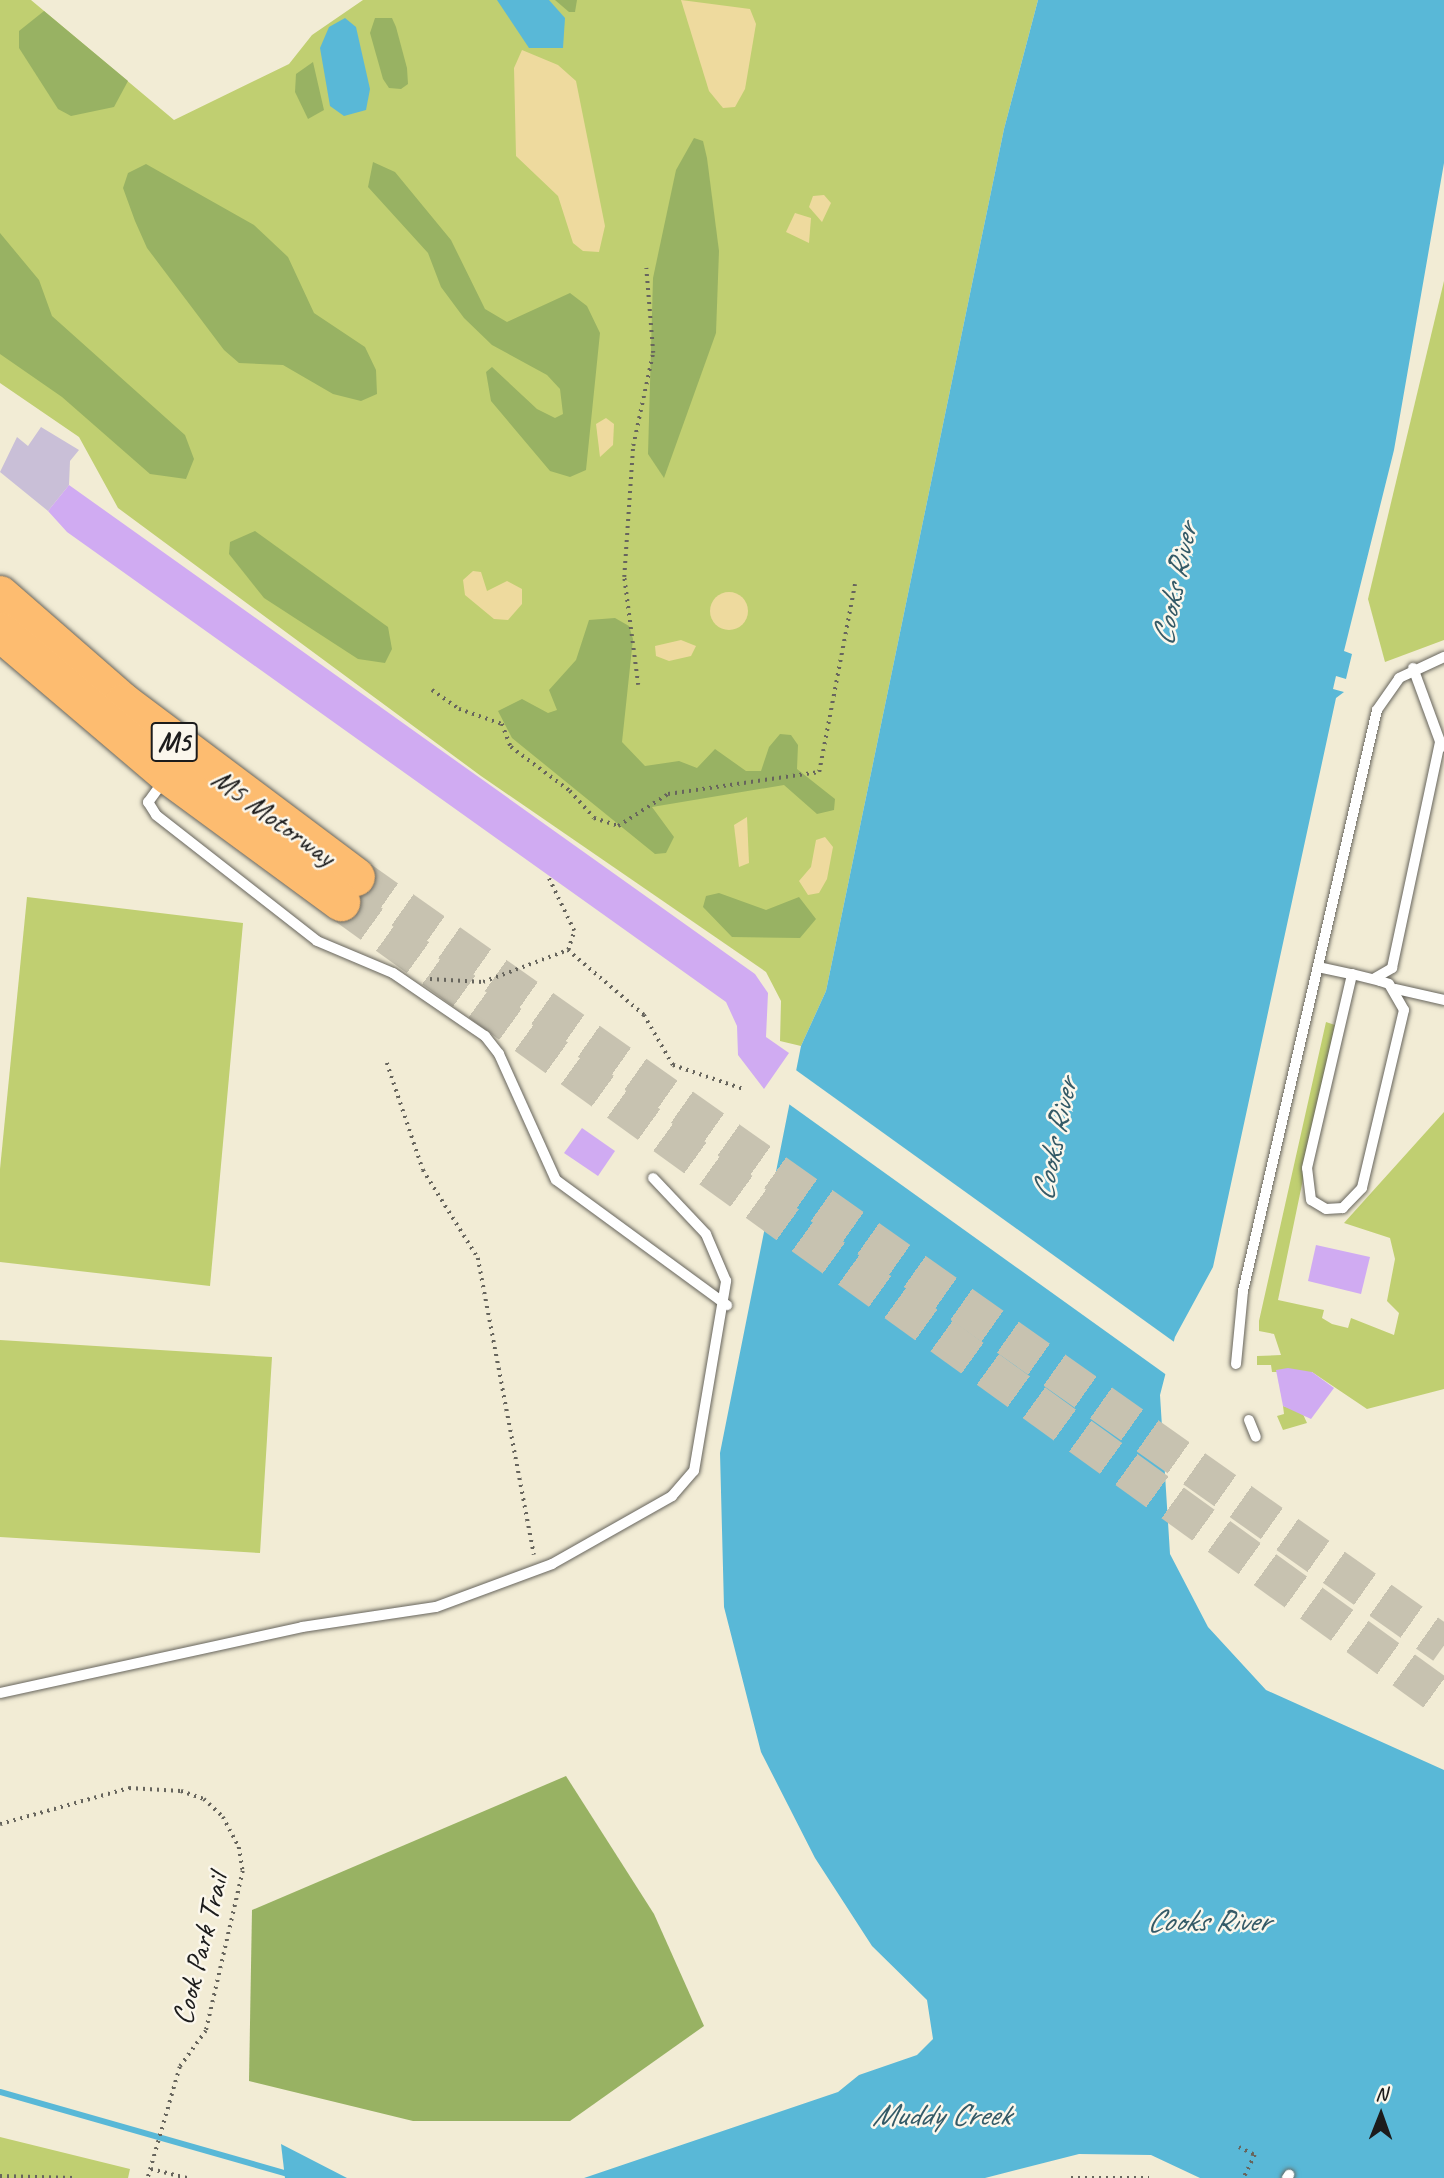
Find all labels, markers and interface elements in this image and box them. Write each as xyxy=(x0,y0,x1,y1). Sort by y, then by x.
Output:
water label: Cooks River xyxy=(1143,520,1207,650)
road number: M5 xyxy=(150,718,198,766)
street label: M5 Motorway xyxy=(205,760,343,874)
water label: Cooks River xyxy=(1023,1075,1087,1205)
street label: Cook Park Trail xyxy=(164,1870,236,2028)
water label: Cooks River xyxy=(1146,1902,1270,1940)
north arrow xyxy=(1346,2080,1416,2150)
text: N xyxy=(1375,2082,1387,2106)
water label: Muddy Creek xyxy=(872,2096,1010,2134)

